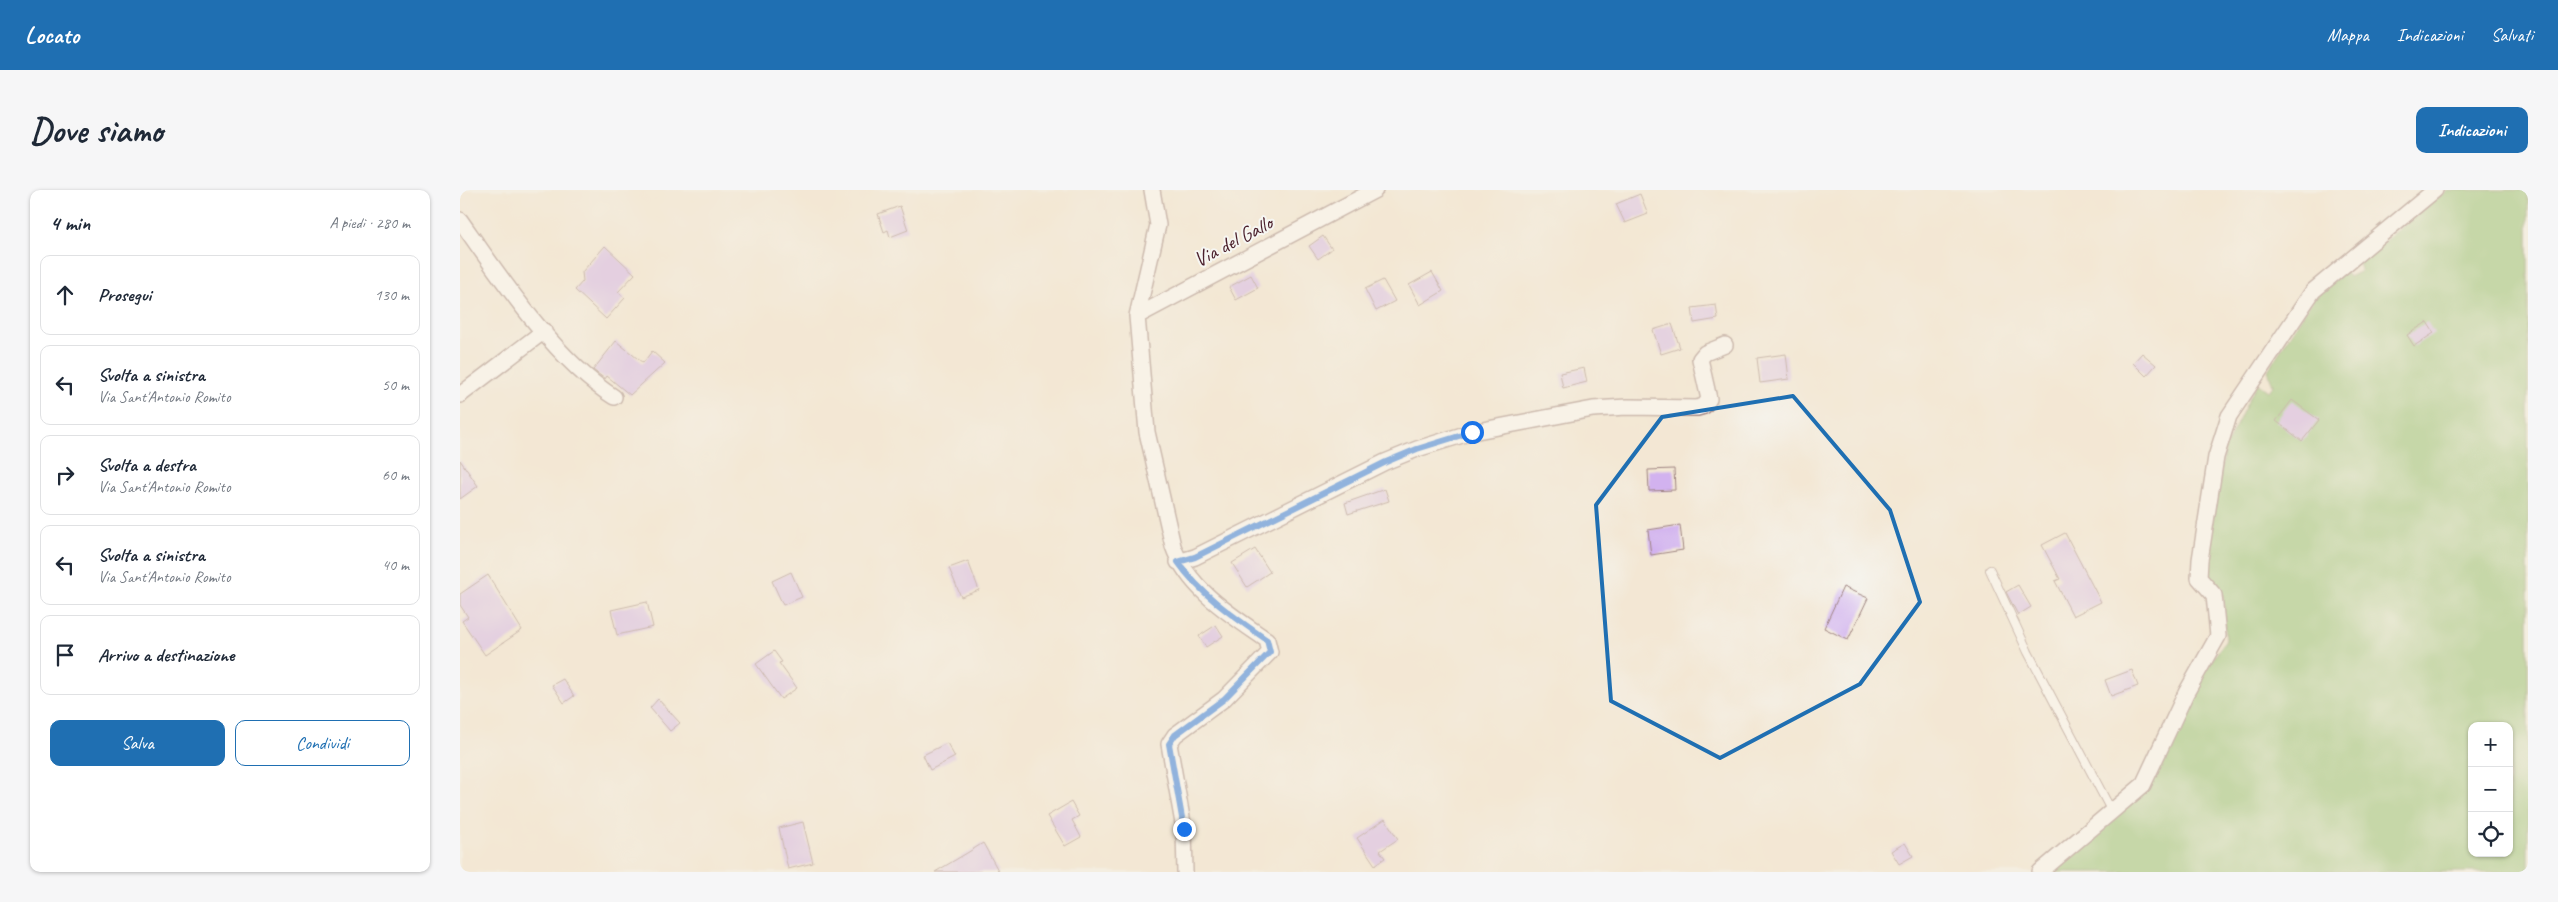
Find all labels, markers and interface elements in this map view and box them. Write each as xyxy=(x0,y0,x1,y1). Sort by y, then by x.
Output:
text: Locato xyxy=(25,20,79,50)
text: Mappa xyxy=(2327,24,2369,46)
text: Indicazioni xyxy=(2397,24,2463,46)
text: Salvati xyxy=(2491,24,2533,46)
button: Indicazioni xyxy=(2416,107,2528,153)
text: Dove siamo xyxy=(30,108,163,153)
street label: Via del Gallo xyxy=(1189,208,1279,273)
text: 4 min xyxy=(50,210,90,236)
text: A piedi · 280 m xyxy=(329,213,410,233)
icon: ahead xyxy=(51,281,79,309)
text: Prosegui xyxy=(98,283,151,307)
text: 130 m xyxy=(375,285,409,305)
text: Svolta a sinistra xyxy=(98,363,205,387)
icon: left xyxy=(51,371,79,399)
text: 50 m xyxy=(382,375,409,395)
text: Via Sant'Antonio Romito xyxy=(98,387,231,407)
route start xyxy=(1461,421,1484,444)
text: Svolta a destra xyxy=(98,453,196,477)
icon: right xyxy=(51,461,79,489)
text: 60 m xyxy=(382,465,409,485)
text: Via Sant'Antonio Romito xyxy=(98,477,231,497)
text: Svolta a sinistra xyxy=(98,543,205,567)
icon: left xyxy=(51,551,79,579)
text: 40 m xyxy=(382,555,409,575)
text: Via Sant'Antonio Romito xyxy=(98,567,231,587)
icon: arrive xyxy=(51,641,79,669)
text: Arrivo a destinazione xyxy=(98,643,234,667)
button: Salva xyxy=(50,720,225,766)
button: Condividi xyxy=(235,720,410,766)
map controls xyxy=(2468,722,2513,857)
button: + xyxy=(2468,722,2513,767)
button: − xyxy=(2468,767,2513,812)
button: locate xyxy=(2468,812,2513,857)
route end xyxy=(1173,818,1196,841)

